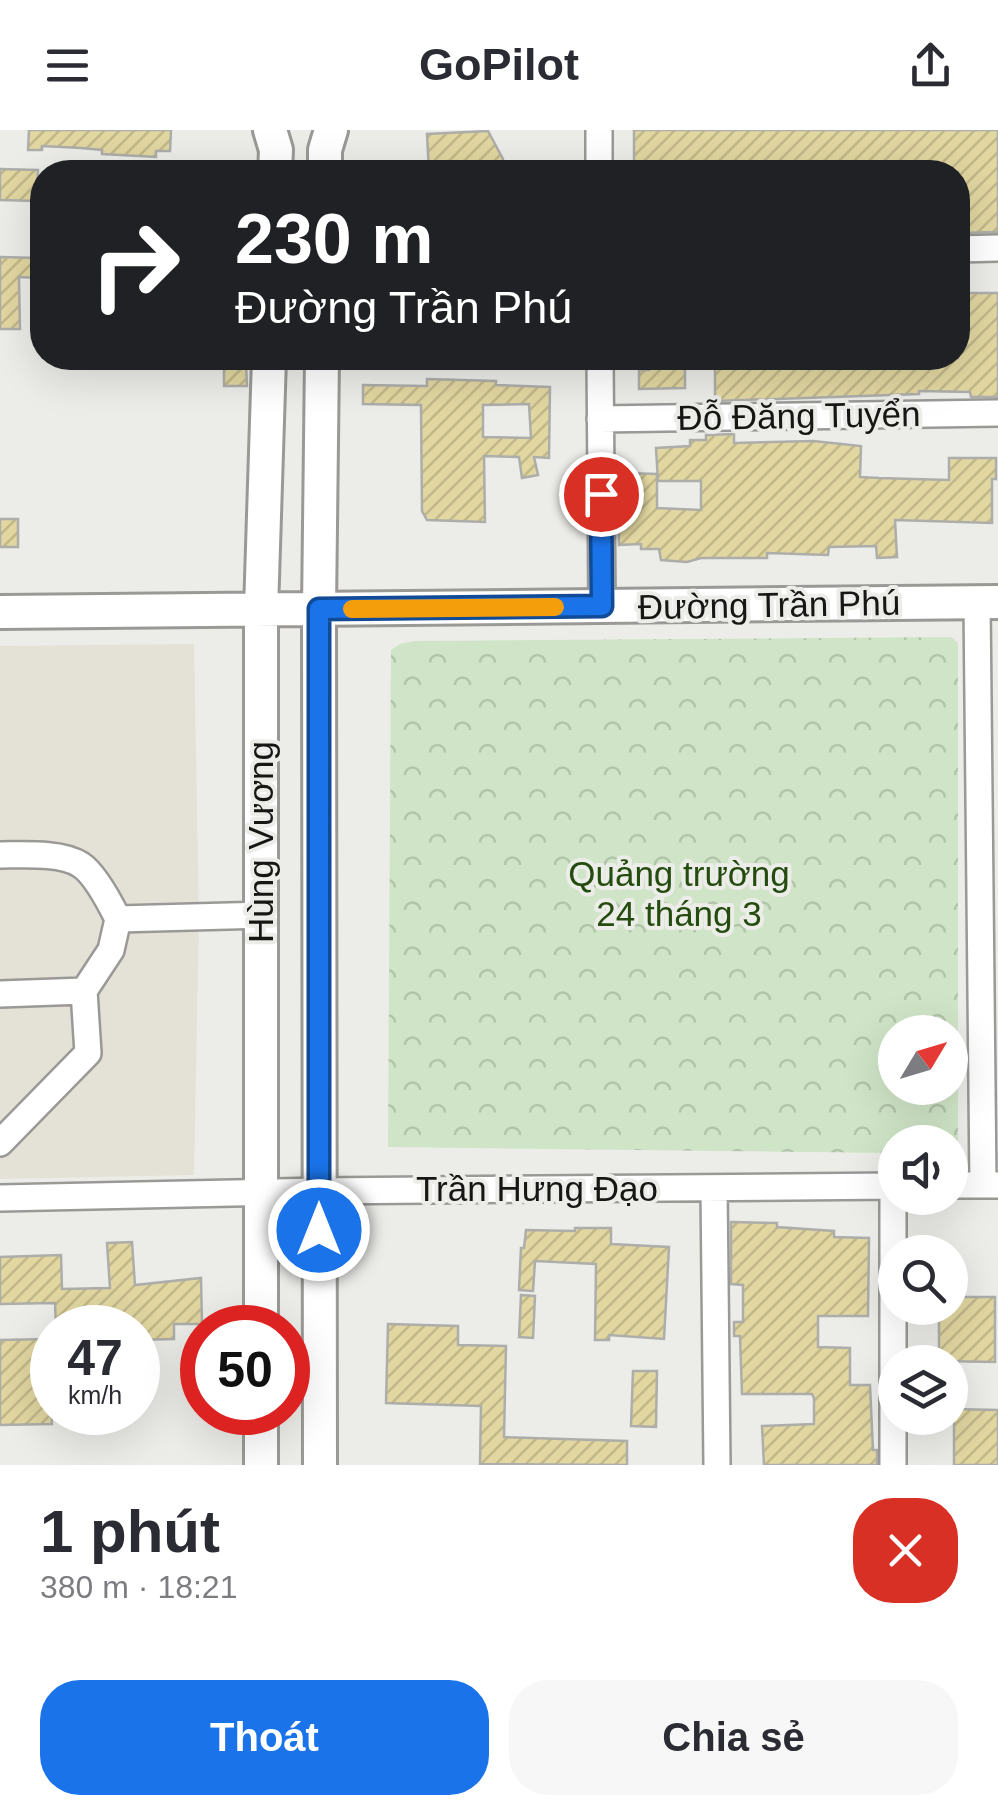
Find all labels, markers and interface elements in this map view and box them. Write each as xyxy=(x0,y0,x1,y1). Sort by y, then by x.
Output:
icon: menu xyxy=(40,38,95,93)
icon: share xyxy=(903,38,958,93)
text: GoPilot xyxy=(419,39,579,90)
icon: right xyxy=(70,200,200,330)
text: 230 m xyxy=(235,200,433,278)
text: Đường Trần Phú xyxy=(235,282,572,333)
street label: Đỗ Đăng Tuyển xyxy=(677,394,921,437)
pin xyxy=(559,452,644,537)
icon: arrive xyxy=(574,467,629,522)
street label: Đường Trần Phú xyxy=(637,583,900,626)
street label: Hùng Vương xyxy=(241,741,280,943)
park label: Quảng trường 24 tháng 3 xyxy=(568,854,790,933)
north arrow xyxy=(878,1015,968,1105)
map controls xyxy=(878,1015,968,1435)
button: sound xyxy=(878,1125,968,1215)
street label: Trần Hưng Đạo xyxy=(416,1169,658,1208)
position arrow xyxy=(267,1178,371,1282)
button: search xyxy=(878,1235,968,1325)
speed limit sign: 50 xyxy=(180,1305,310,1435)
text: 47 xyxy=(67,1330,123,1386)
button: layers xyxy=(878,1345,968,1435)
text: km/h xyxy=(68,1381,122,1409)
text: 1 phút xyxy=(40,1498,220,1565)
button: close xyxy=(853,1498,958,1603)
text: 380 m · 18:21 xyxy=(40,1569,237,1605)
button: Thoát xyxy=(40,1680,489,1795)
button: Chia sẻ xyxy=(509,1680,958,1795)

